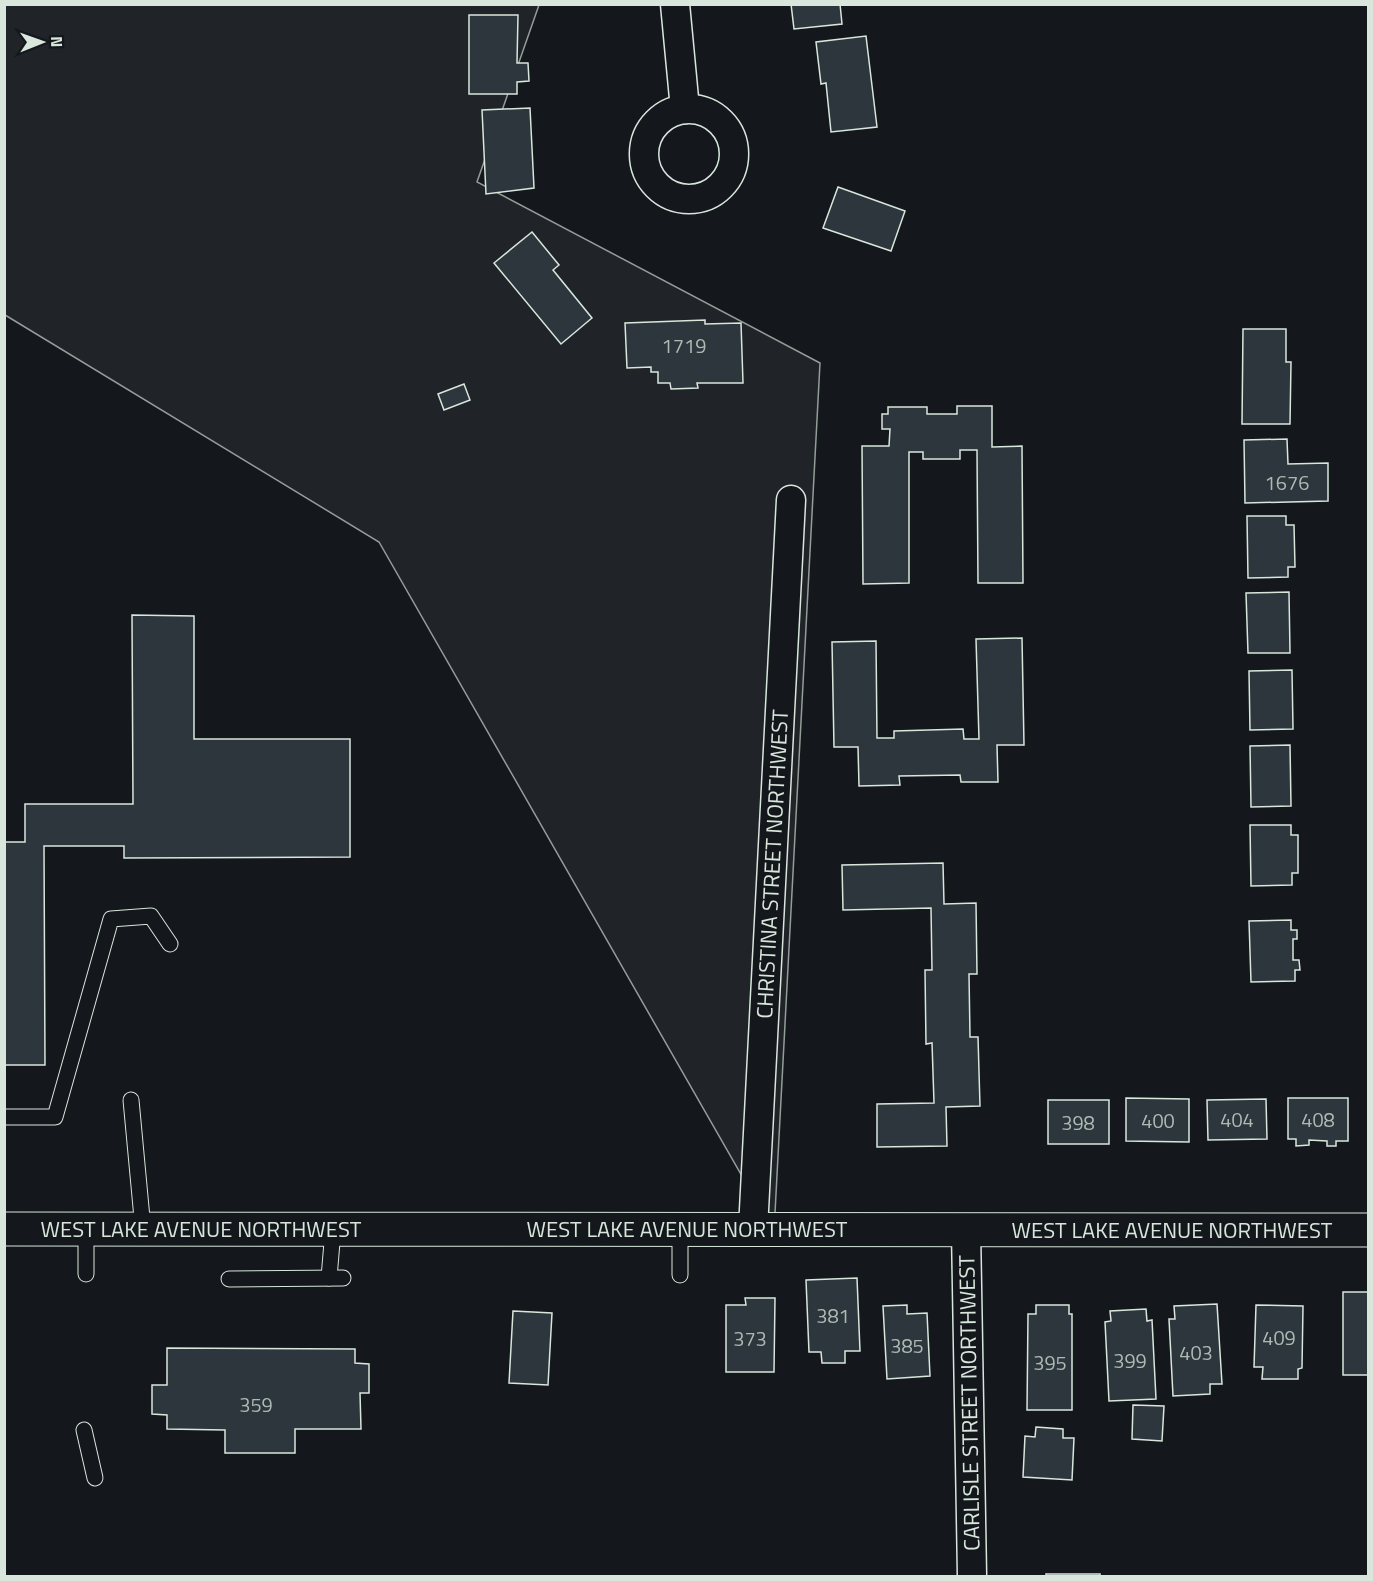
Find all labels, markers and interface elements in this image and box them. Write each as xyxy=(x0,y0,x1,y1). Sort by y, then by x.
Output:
north arrow xyxy=(12,12,72,72)
text: N xyxy=(45,36,69,47)
house number: 1719 xyxy=(662,330,706,361)
house number: 1676 xyxy=(1265,467,1309,498)
street label: CHRISTINA STREET NORTHWEST xyxy=(747,708,797,1019)
house number: 404 xyxy=(1220,1104,1254,1135)
house number: 408 xyxy=(1301,1104,1335,1135)
house number: 400 xyxy=(1141,1105,1175,1136)
house number: 398 xyxy=(1061,1107,1095,1138)
street label: WEST LAKE AVENUE NORTHWEST xyxy=(41,1212,362,1246)
street label: WEST LAKE AVENUE NORTHWEST xyxy=(527,1212,848,1246)
street label: WEST LAKE AVENUE NORTHWEST xyxy=(1012,1213,1333,1247)
street label: CARLISLE STREET NORTHWEST xyxy=(949,1254,989,1551)
house number: 381 xyxy=(816,1300,850,1331)
house number: 409 xyxy=(1262,1322,1296,1353)
house number: 373 xyxy=(733,1323,767,1354)
house number: 385 xyxy=(890,1330,924,1361)
house number: 403 xyxy=(1179,1337,1213,1368)
house number: 399 xyxy=(1113,1345,1147,1376)
house number: 395 xyxy=(1033,1347,1067,1378)
house number: 359 xyxy=(239,1389,273,1420)

